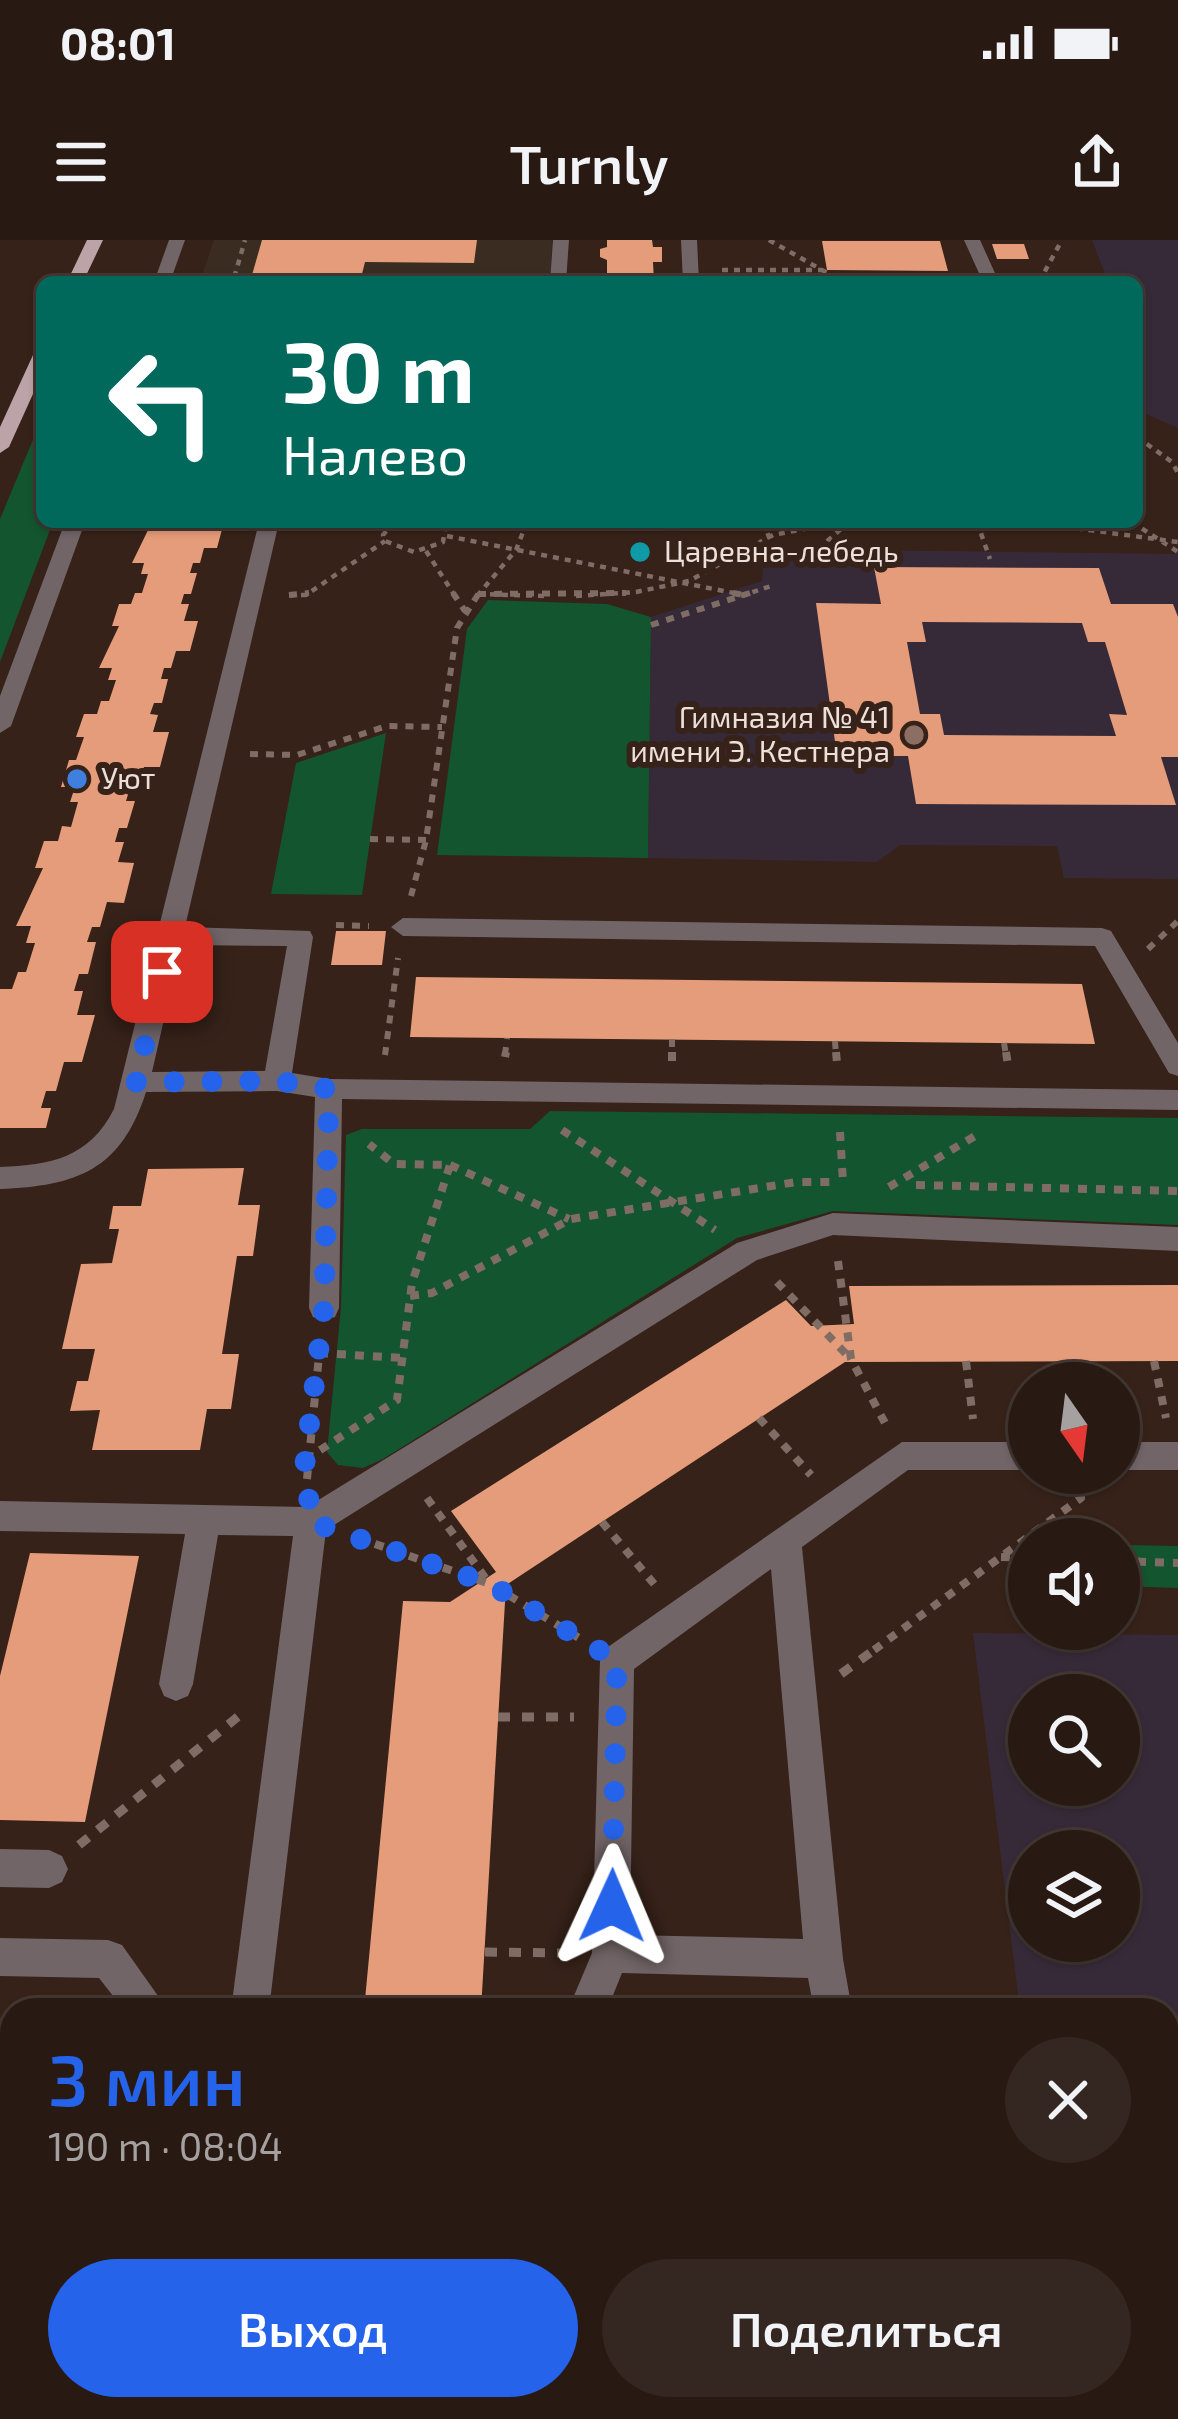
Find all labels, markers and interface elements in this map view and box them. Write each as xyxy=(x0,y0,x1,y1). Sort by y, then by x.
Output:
text: 08:01 xyxy=(60,15,176,69)
icon: menu xyxy=(48,129,114,195)
icon: share xyxy=(1064,129,1130,195)
text: Turnly xyxy=(510,130,668,195)
text: 30 m xyxy=(282,319,475,420)
icon: left xyxy=(84,324,240,480)
text: Налево xyxy=(282,421,468,486)
place label: Царевна-лебедь xyxy=(664,532,898,568)
marker: Царевна-лебедь xyxy=(627,539,653,565)
place label: Гимназия № 41 имени Э. Кестнера xyxy=(630,698,890,768)
marker: Гимназия № 41 имени Э. Кестнера xyxy=(901,722,927,748)
place label: Уют xyxy=(101,759,156,795)
marker: Уют xyxy=(64,766,90,792)
pin xyxy=(111,921,213,1023)
icon: arrive xyxy=(129,939,195,1005)
north arrow xyxy=(1008,1362,1140,1494)
map controls xyxy=(1008,1362,1140,1962)
button: sound xyxy=(1008,1518,1140,1650)
button: search xyxy=(1008,1674,1140,1806)
button: layers xyxy=(1008,1830,1140,1962)
position arrow xyxy=(549,1843,675,1969)
text: 3 мин xyxy=(48,2034,246,2120)
button: close xyxy=(1005,2037,1131,2163)
text: 190 m · 08:04 xyxy=(48,2122,283,2169)
button: Выход xyxy=(48,2259,578,2397)
button: Поделиться xyxy=(602,2259,1131,2397)

